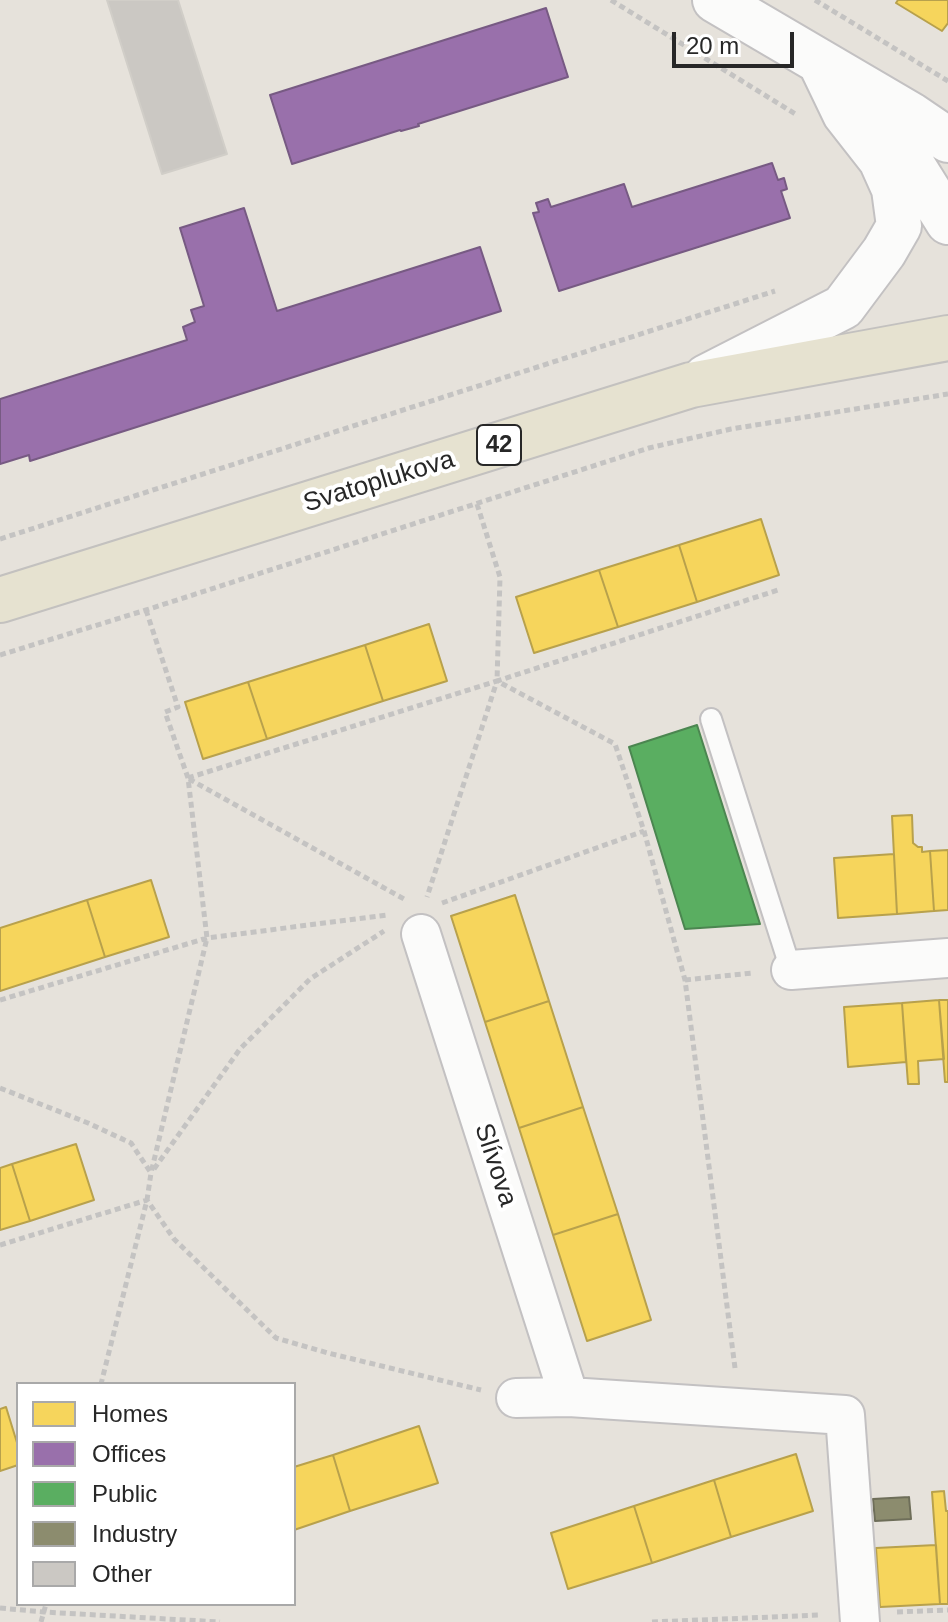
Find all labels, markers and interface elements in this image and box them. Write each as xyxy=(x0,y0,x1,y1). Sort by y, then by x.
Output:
scale bar xyxy=(676,16,798,66)
text: 20 m xyxy=(686,32,739,59)
road number: 42 xyxy=(477,425,521,465)
street label: Svatoplukova xyxy=(300,444,458,520)
street label: Slívova xyxy=(467,1120,523,1210)
legend xyxy=(16,1382,296,1606)
text: Homes xyxy=(92,1400,168,1427)
text: Offices xyxy=(92,1440,166,1467)
text: Public xyxy=(92,1480,157,1507)
text: Industry xyxy=(92,1520,177,1547)
text: Other xyxy=(92,1560,152,1587)

